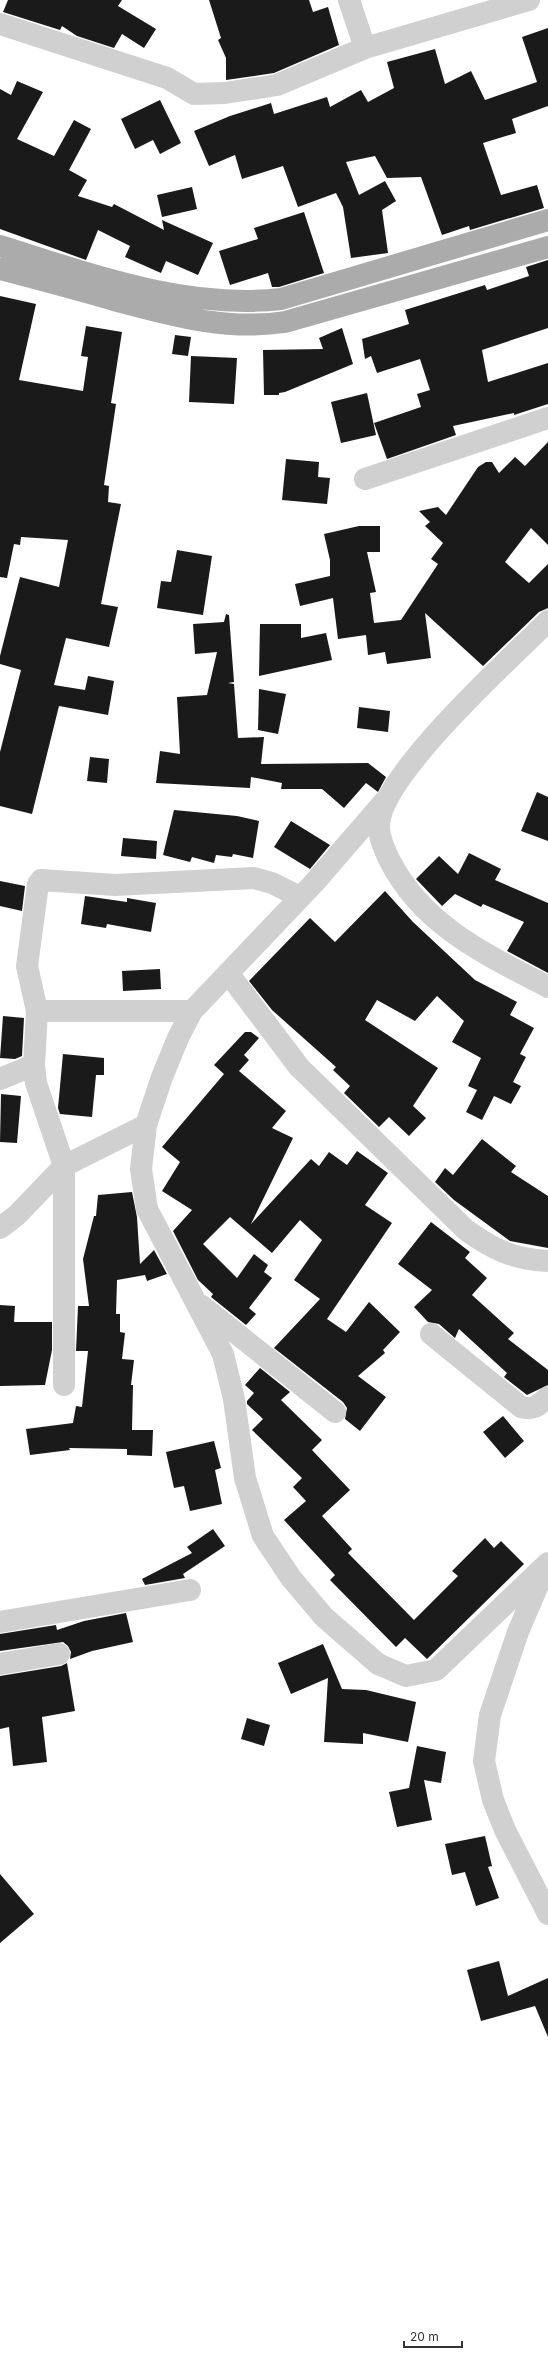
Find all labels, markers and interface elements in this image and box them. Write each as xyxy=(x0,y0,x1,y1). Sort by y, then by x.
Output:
scale bar xyxy=(404,2323,462,2349)
text: 20 m xyxy=(410,2329,439,2344)

